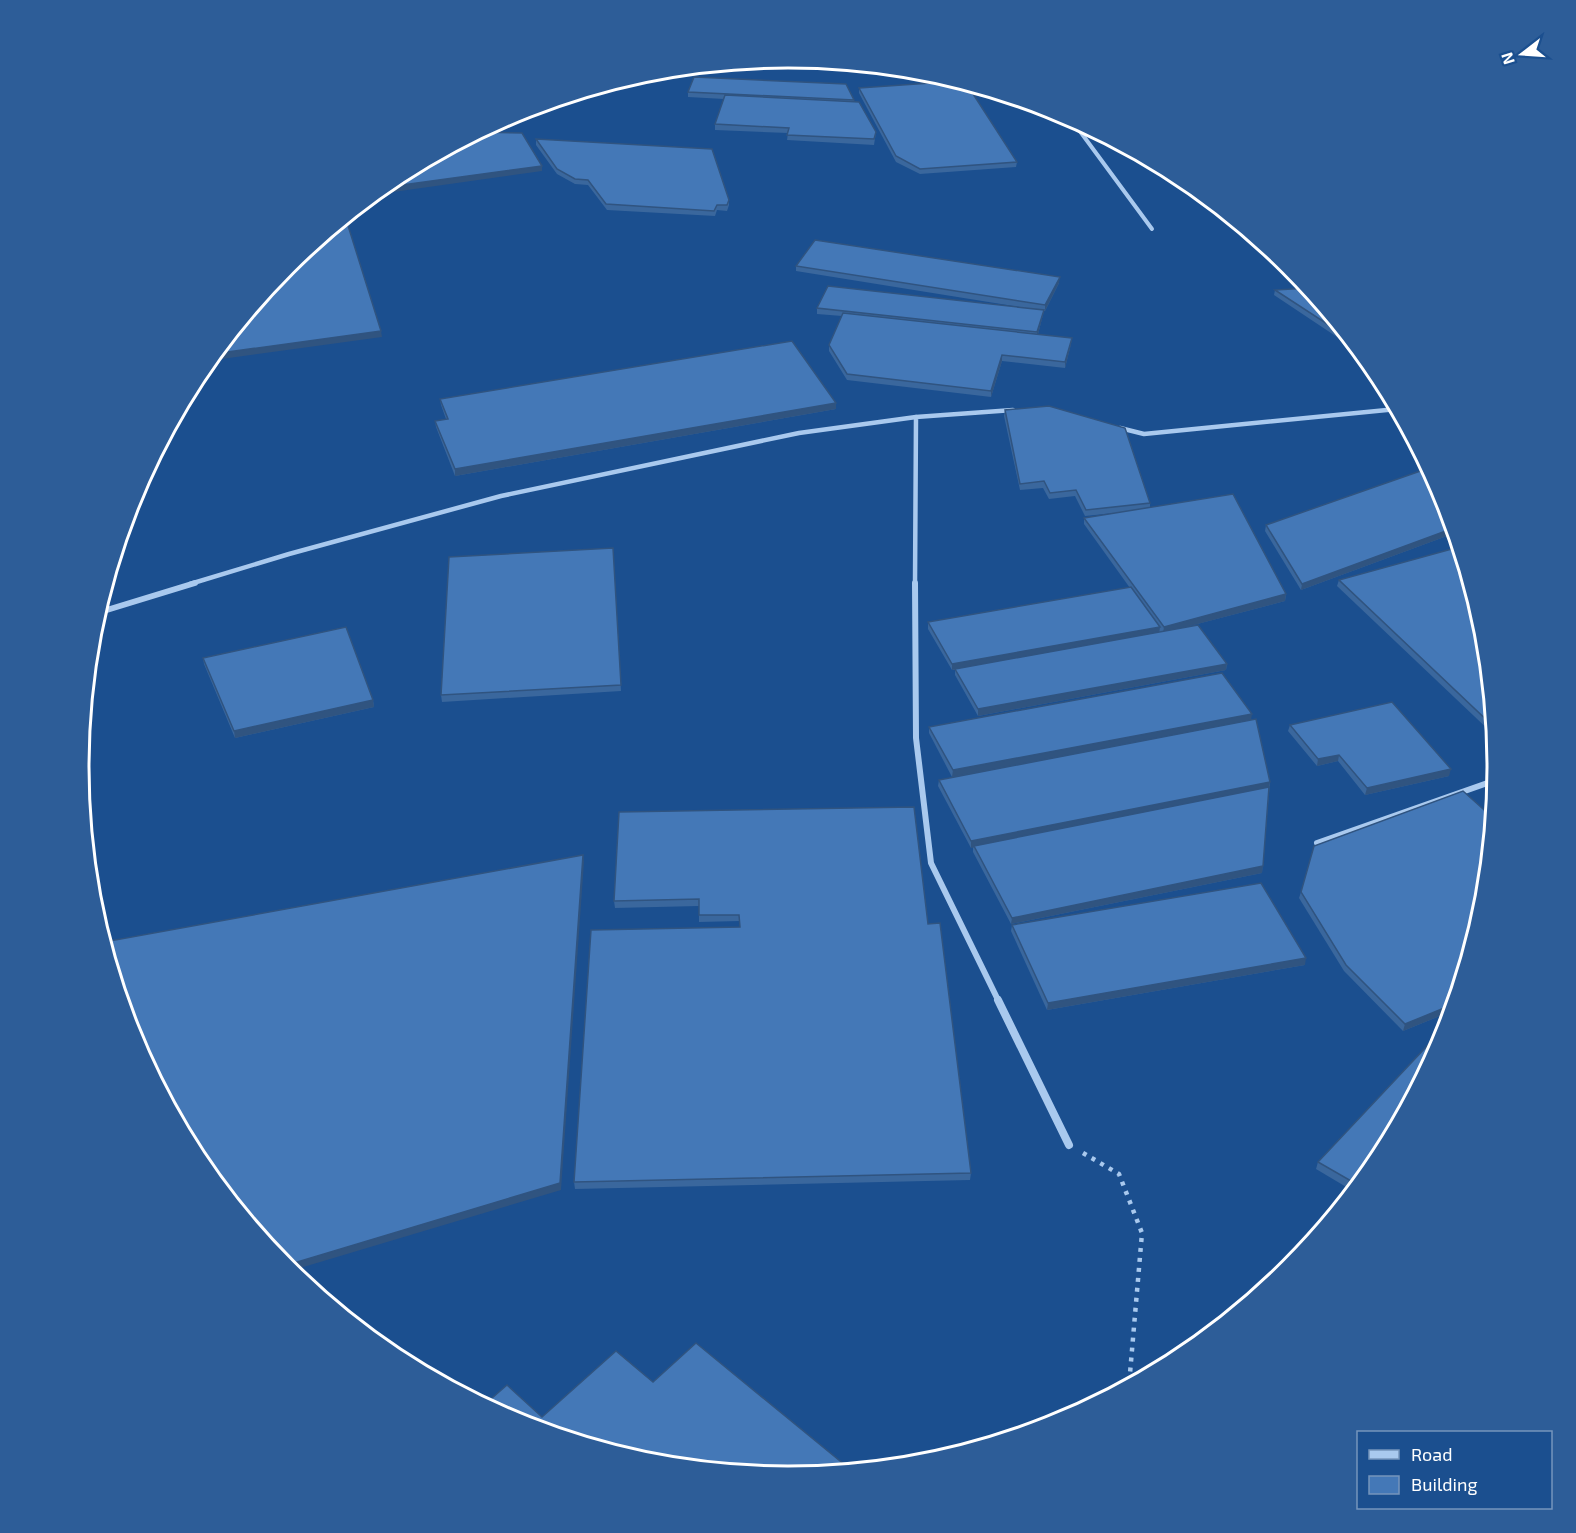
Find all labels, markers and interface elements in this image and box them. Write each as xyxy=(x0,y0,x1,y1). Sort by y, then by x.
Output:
north arrow xyxy=(1492,24,1552,84)
text: N xyxy=(1496,50,1518,67)
legend xyxy=(1357,1431,1552,1509)
text: Road xyxy=(1411,1443,1452,1465)
text: Building xyxy=(1411,1473,1478,1495)

